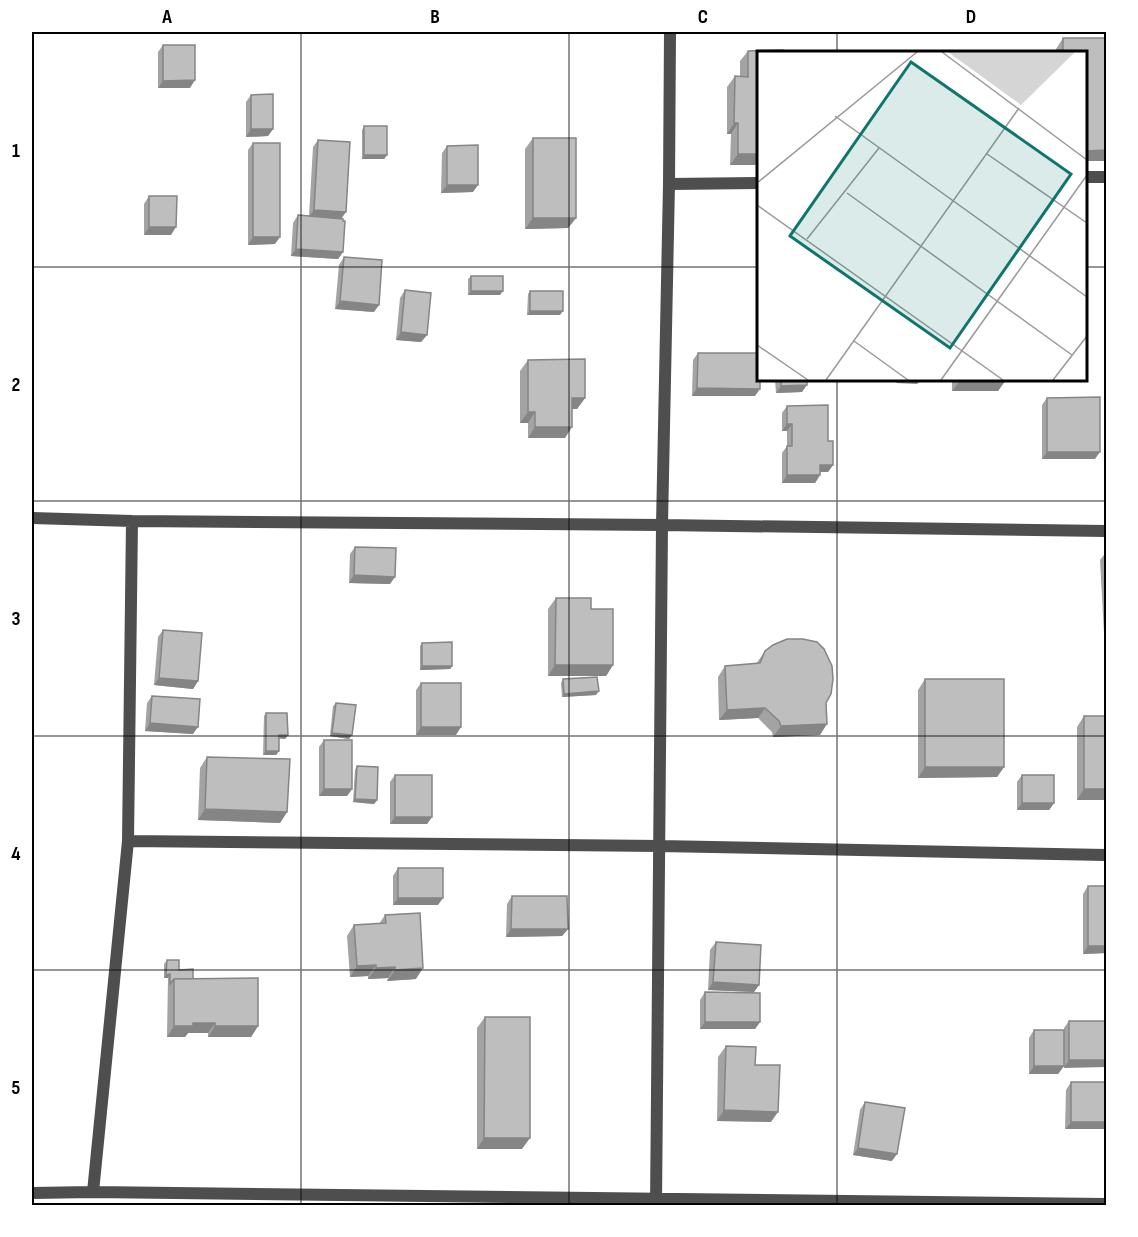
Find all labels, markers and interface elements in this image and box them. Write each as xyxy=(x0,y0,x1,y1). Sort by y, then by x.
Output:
text: A xyxy=(161,5,172,29)
text: B xyxy=(430,5,440,29)
text: C xyxy=(698,5,708,29)
text: D xyxy=(966,5,976,29)
inset map xyxy=(757,51,1087,381)
text: 1 xyxy=(12,139,20,163)
text: 2 xyxy=(12,373,20,397)
text: 3 xyxy=(12,607,21,631)
text: 4 xyxy=(11,842,21,866)
text: 5 xyxy=(12,1076,21,1100)

